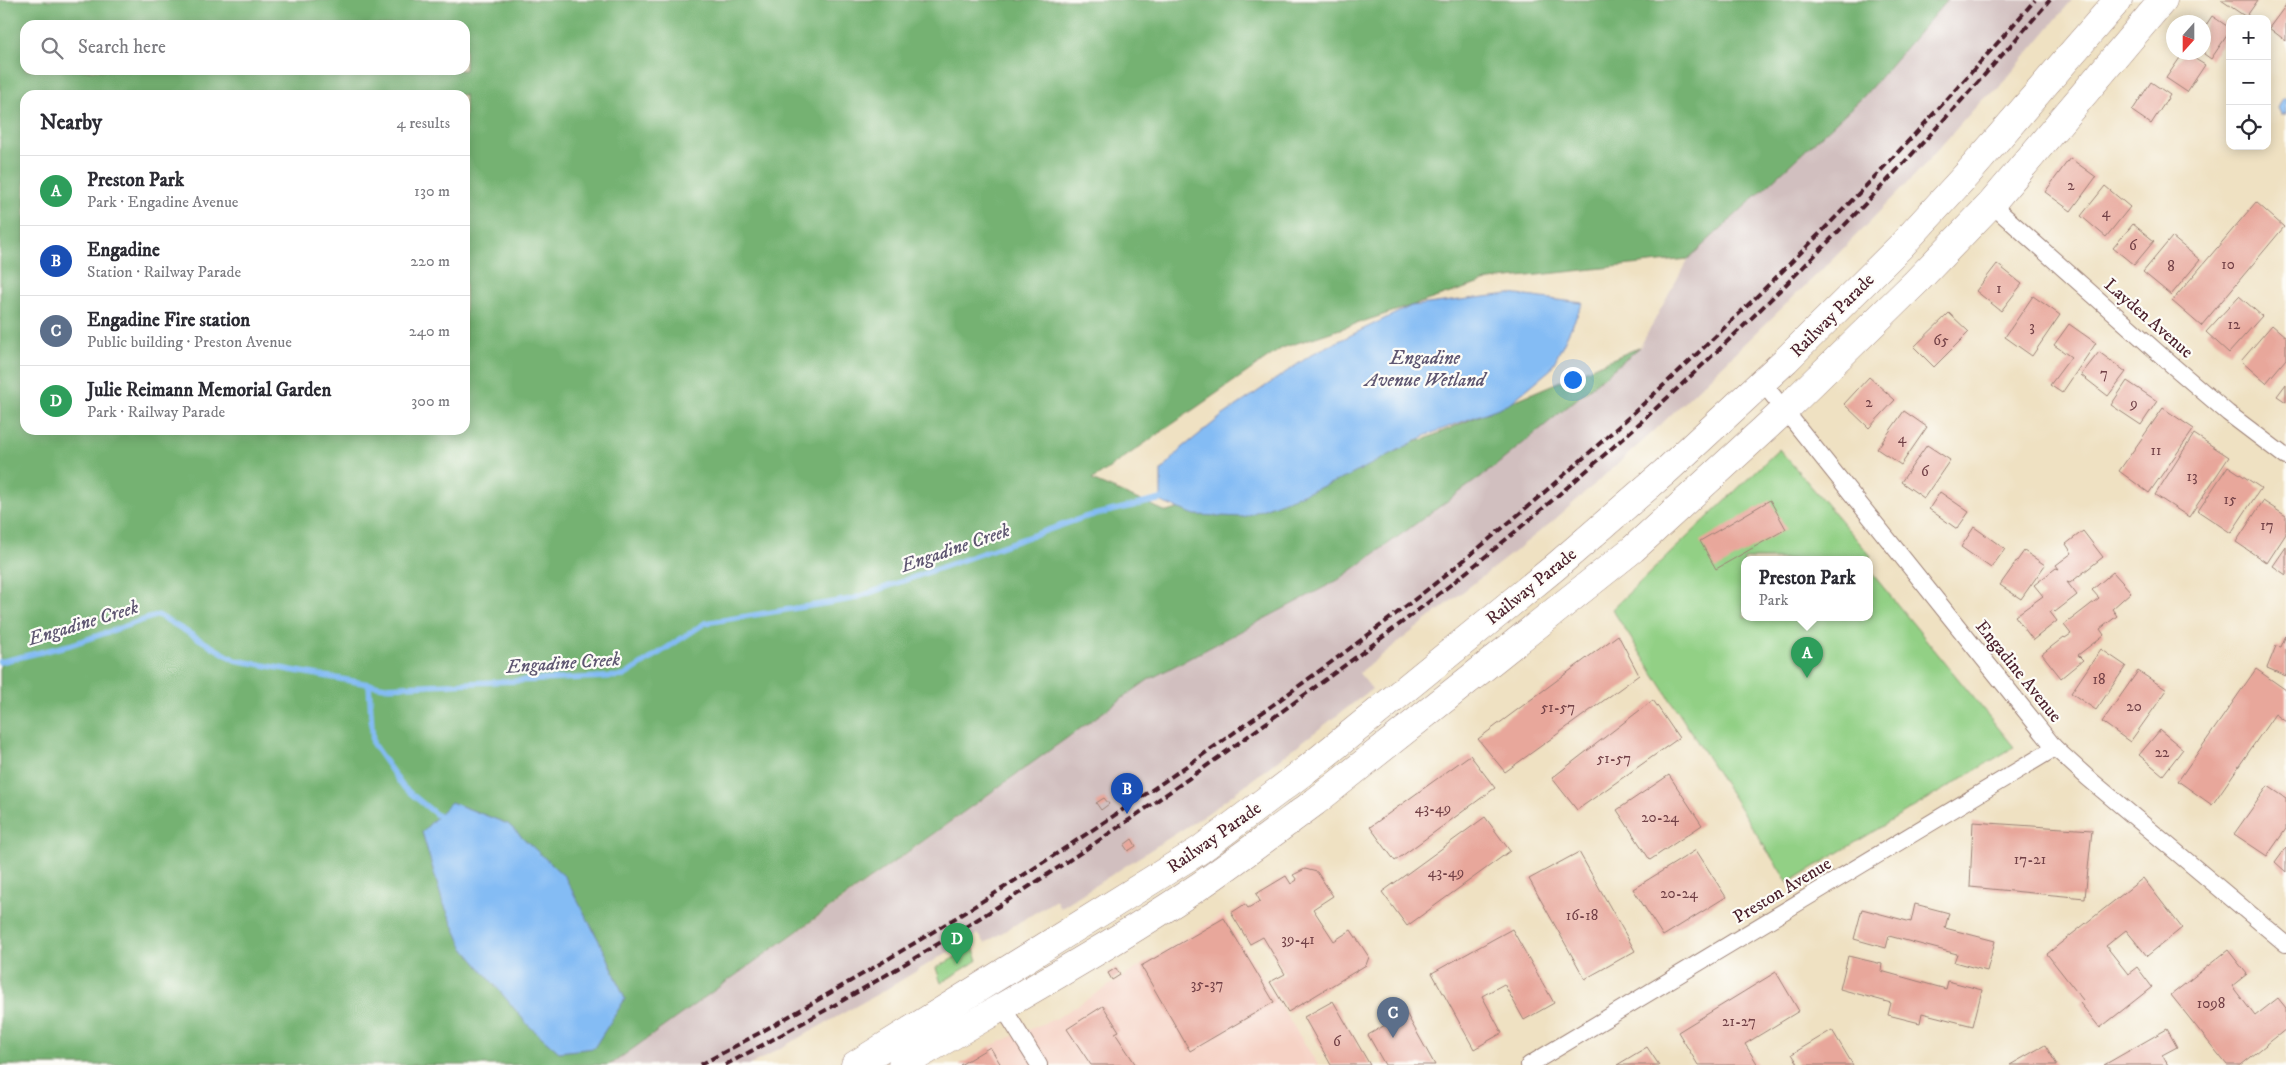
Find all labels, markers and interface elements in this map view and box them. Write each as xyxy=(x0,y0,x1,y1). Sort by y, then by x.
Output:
north arrow xyxy=(2166,15,2211,60)
map controls xyxy=(2226,15,2271,150)
button: + xyxy=(2226,15,2271,60)
search box xyxy=(20,20,470,75)
icon: search xyxy=(38,34,66,62)
text: Search here xyxy=(78,36,166,59)
button: − xyxy=(2226,60,2271,105)
button: locate xyxy=(2226,105,2271,150)
text: Nearby xyxy=(40,110,102,136)
text: 4 results xyxy=(397,113,450,133)
text: Preston Park xyxy=(87,169,184,192)
house number: 2 xyxy=(2067,176,2075,195)
text: A xyxy=(51,181,61,201)
text: 130 m xyxy=(414,181,450,201)
text: Park · Engadine Avenue xyxy=(87,192,238,212)
house number: 4 xyxy=(2102,203,2111,222)
house number: 6 xyxy=(2129,236,2138,255)
text: Engadine xyxy=(87,239,160,262)
text: B xyxy=(51,251,61,271)
text: 220 m xyxy=(410,251,450,271)
house number: 10 xyxy=(2221,255,2235,274)
house number: 8 xyxy=(2167,257,2175,276)
text: Station · Railway Parade xyxy=(87,262,241,282)
street label: Railway Parade xyxy=(1786,269,1879,362)
street label: Layden Avenue xyxy=(2099,274,2197,363)
house number: 1 xyxy=(1996,279,2002,298)
text: Engadine Fire station xyxy=(87,309,250,332)
house number: 12 xyxy=(2228,315,2241,334)
house number: 3 xyxy=(2029,317,2035,336)
text: C xyxy=(51,321,61,341)
text: 240 m xyxy=(409,321,450,341)
house number: 65 xyxy=(1933,331,1949,350)
text: Public building · Preston Avenue xyxy=(87,332,292,352)
water label: Engadine Avenue Wetland xyxy=(1363,347,1488,392)
house number: 7 xyxy=(2100,364,2108,383)
your location xyxy=(1560,367,1586,393)
text: Julie Reimann Memorial Garden xyxy=(87,379,331,402)
text: D xyxy=(50,391,62,411)
text: 300 m xyxy=(411,391,450,411)
house number: 2 xyxy=(1865,393,1873,412)
house number: 9 xyxy=(2129,394,2138,413)
text: Park · Railway Parade xyxy=(87,402,225,422)
house number: 4 xyxy=(1898,429,1907,448)
house number: 11 xyxy=(2150,441,2162,460)
house number: 6 xyxy=(1921,462,1930,481)
house number: 13 xyxy=(2186,467,2198,486)
house number: 15 xyxy=(2224,490,2237,509)
house number: 17 xyxy=(2260,516,2274,535)
water label: Engadine Creek xyxy=(897,519,1013,578)
street label: Railway Parade xyxy=(1482,544,1581,630)
popup xyxy=(1741,556,1873,621)
text: Preston Park xyxy=(1758,567,1856,590)
text: Park xyxy=(1758,590,1788,610)
water label: Engadine Creek xyxy=(25,596,141,651)
street label: Engadine Avenue xyxy=(1970,616,2066,727)
pin: A xyxy=(1791,637,1823,678)
water label: Engadine Creek xyxy=(504,648,621,679)
house number: 18 xyxy=(2092,670,2106,689)
house number: 20 xyxy=(2126,697,2142,716)
house number: 51-57 xyxy=(1541,698,1575,717)
house number: 22 xyxy=(2155,743,2170,762)
house number: 51-57 xyxy=(1597,749,1631,768)
pin: B xyxy=(1111,773,1143,814)
street label: Railway Parade xyxy=(1163,797,1266,878)
house number: 43-49 xyxy=(1415,799,1451,818)
house number: 20-24 xyxy=(1641,808,1679,827)
house number: 17-21 xyxy=(2014,850,2046,869)
street label: Preston Avenue xyxy=(1730,853,1835,929)
house number: 43-49 xyxy=(1428,863,1464,882)
house number: 20-24 xyxy=(1660,884,1698,903)
house number: 16-18 xyxy=(1566,906,1598,925)
pin: D xyxy=(941,923,973,964)
house number: 39-41 xyxy=(1281,930,1315,949)
house number: 35-37 xyxy=(1191,975,1223,994)
house number: 1098 xyxy=(2197,994,2225,1013)
pin: C xyxy=(1377,997,1409,1038)
house number: 21-27 xyxy=(1722,1012,1756,1031)
house number: 6 xyxy=(1333,1032,1342,1051)

